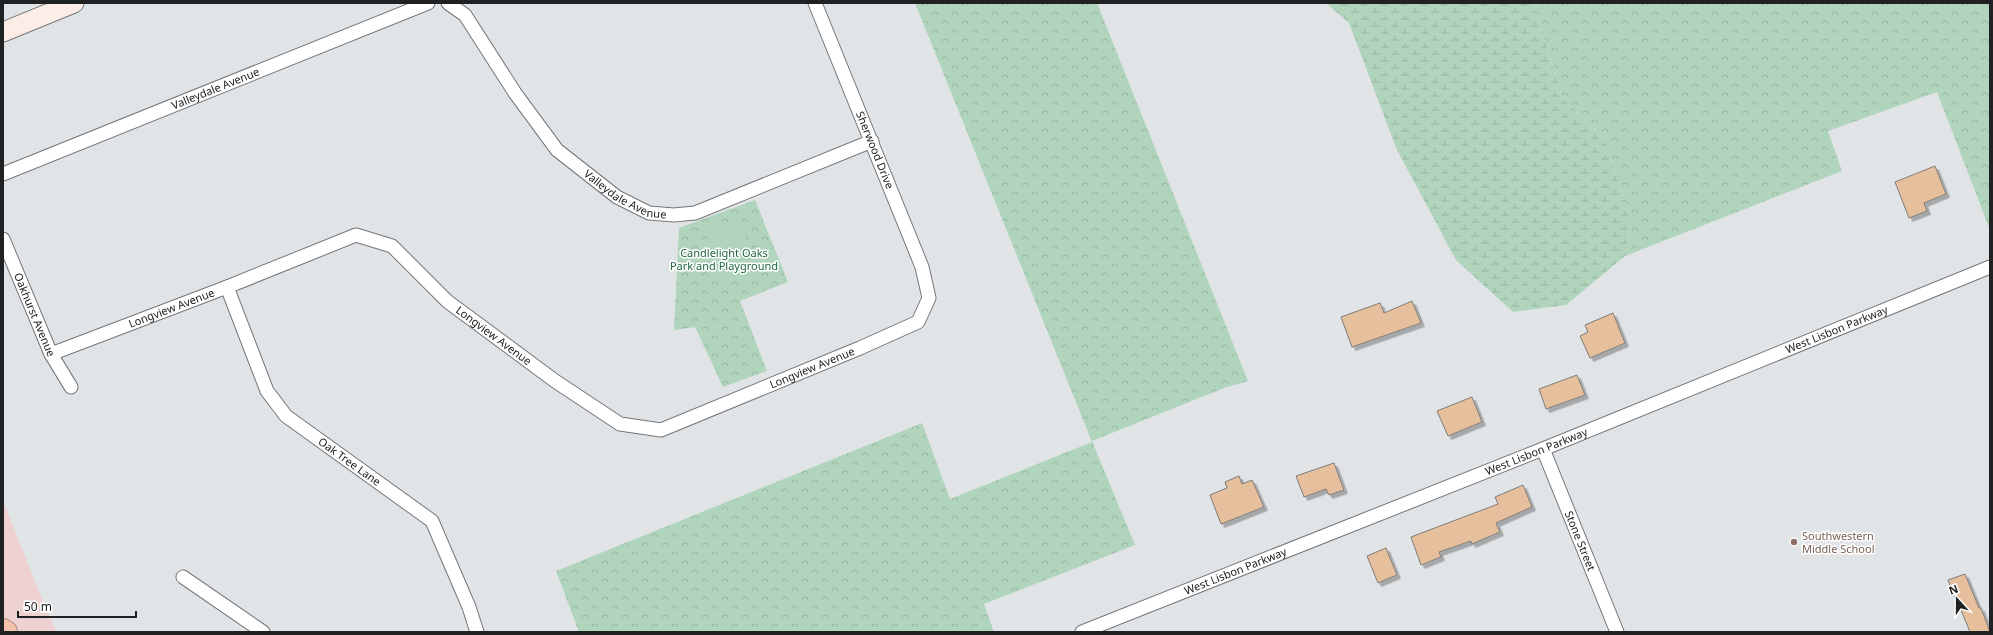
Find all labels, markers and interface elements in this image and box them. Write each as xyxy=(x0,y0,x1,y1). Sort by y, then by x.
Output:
street label: Valleydale Avenue xyxy=(169,64,261,112)
street label: Sherwood Drive xyxy=(853,109,898,191)
street label: Valleydale Avenue xyxy=(581,166,667,221)
park label: Candlelight Oaks Park and Playground xyxy=(670,245,778,273)
street label: Oakhurst Avenue xyxy=(11,270,59,359)
street label: Longview Avenue xyxy=(126,285,216,331)
street label: West Lisbon Parkway xyxy=(1783,301,1890,357)
street label: Longview Avenue xyxy=(453,302,535,368)
street label: Longview Avenue xyxy=(767,343,857,391)
street label: West Lisbon Parkway xyxy=(1483,424,1590,478)
street label: Oak Tree Lane xyxy=(315,434,384,489)
street label: Stone Street xyxy=(1562,508,1599,573)
place label: Southwestern Middle School xyxy=(1802,528,1875,556)
marker: Southwestern Middle School xyxy=(1789,537,1799,547)
street label: West Lisbon Parkway xyxy=(1182,543,1289,598)
north arrow xyxy=(1937,579,1977,619)
text: N xyxy=(1946,581,1960,598)
scale bar xyxy=(18,593,136,619)
text: 50 m xyxy=(24,598,52,615)

